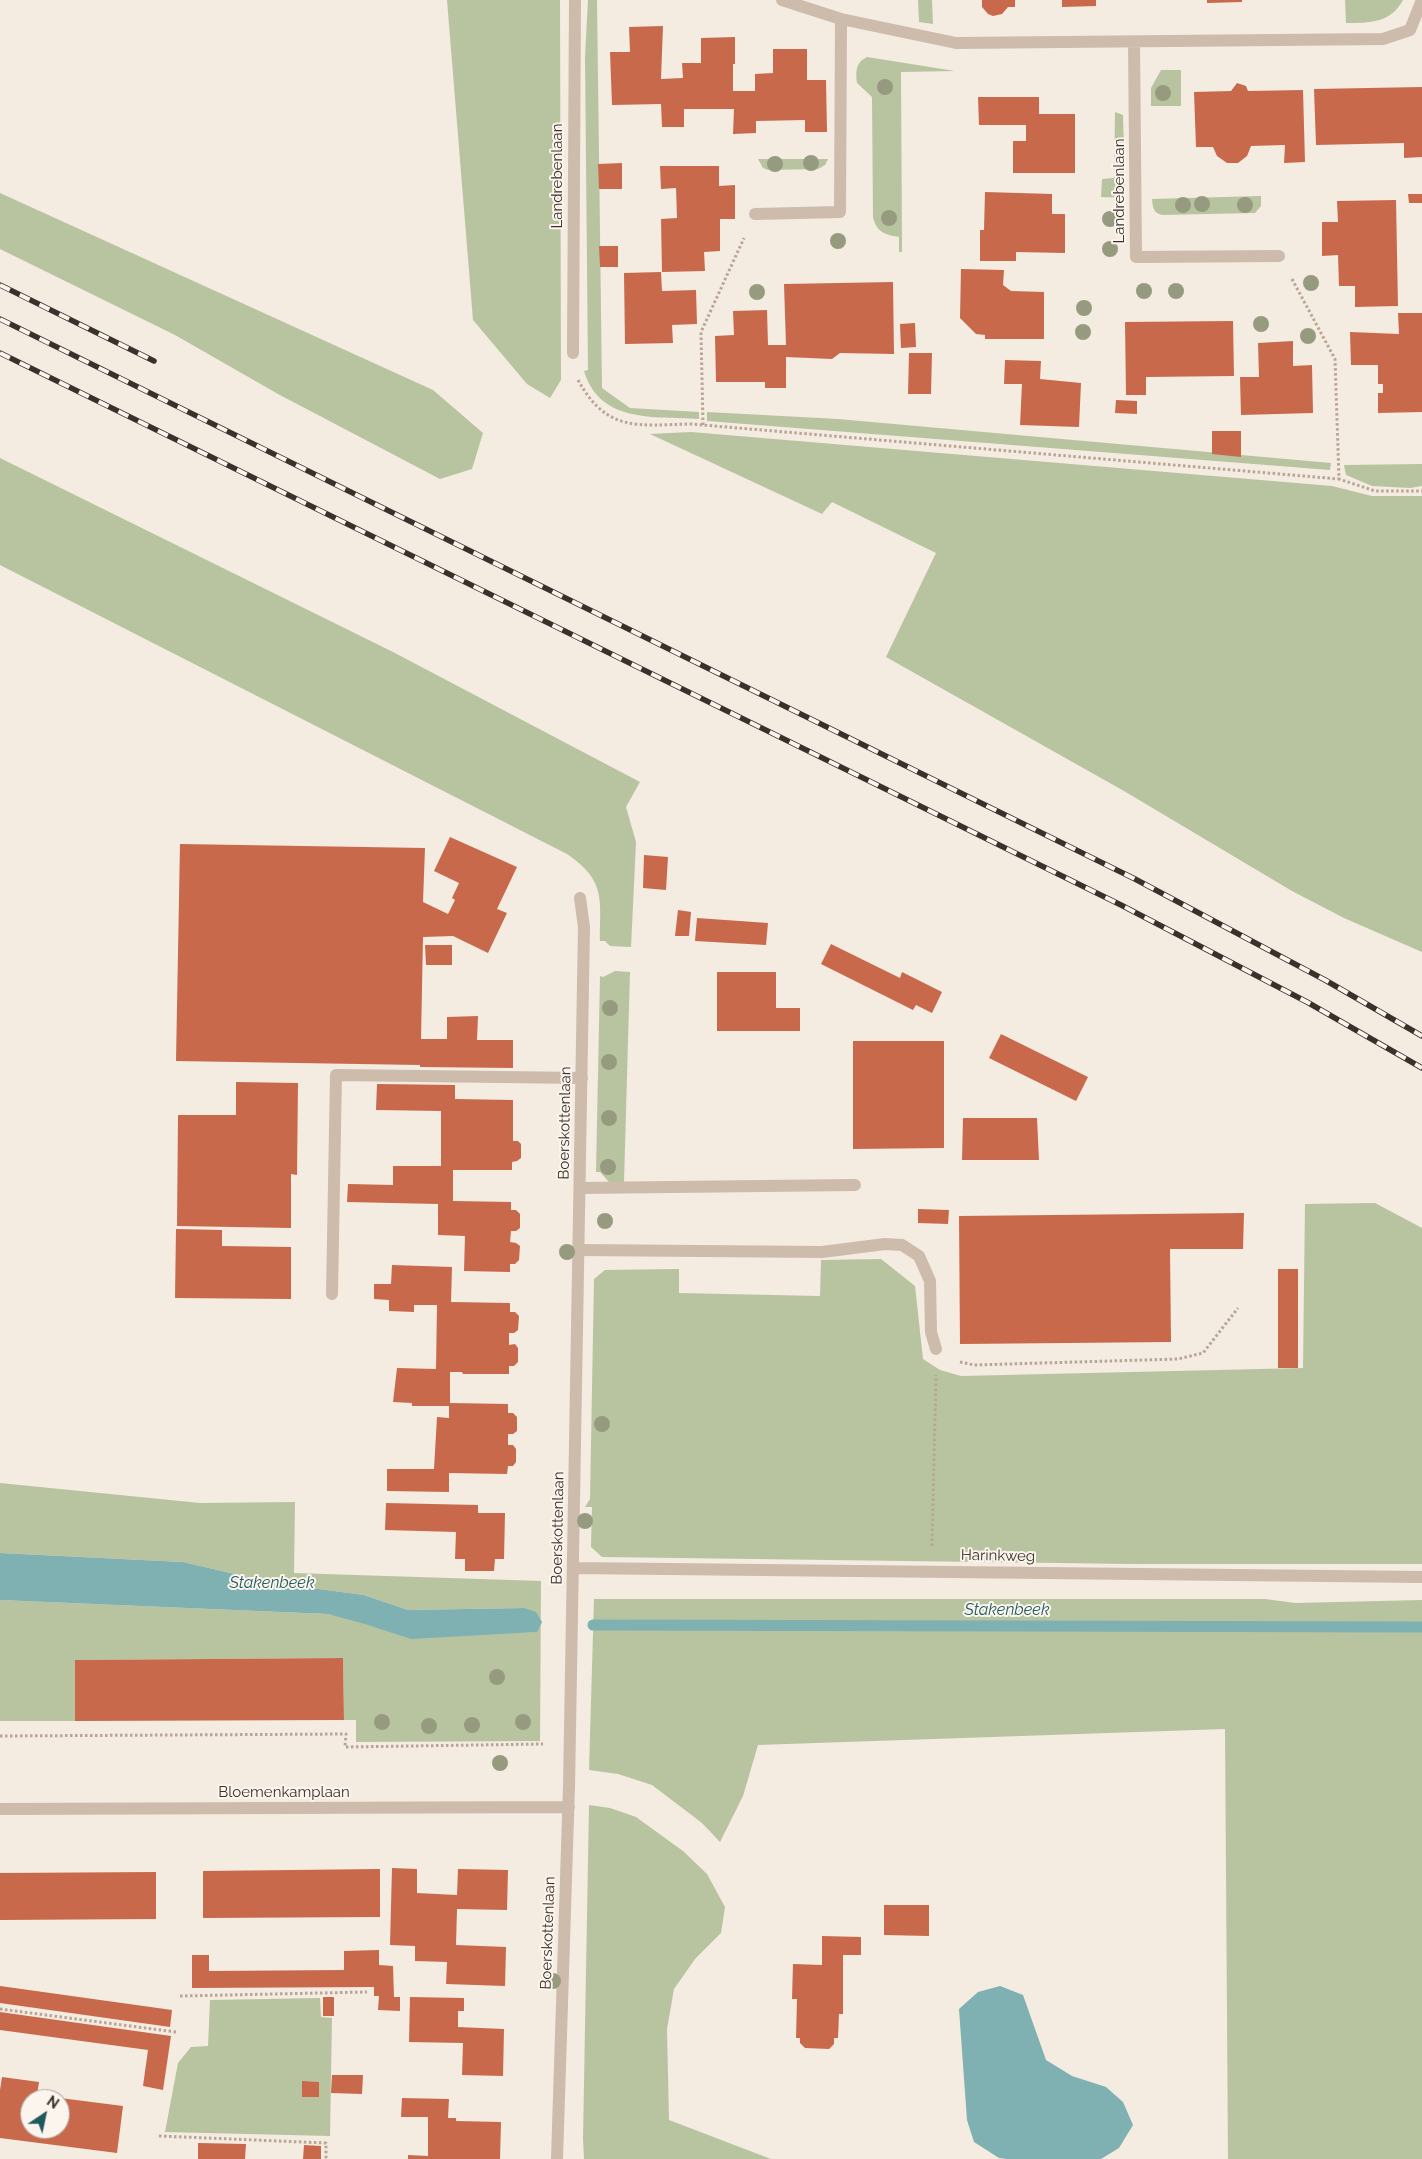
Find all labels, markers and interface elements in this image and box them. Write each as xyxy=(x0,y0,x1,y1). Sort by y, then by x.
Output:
street label: Landrebenlaan xyxy=(548,124,566,228)
street label: Landrebenlaan xyxy=(1110,139,1128,243)
street label: Boerskottenlaan xyxy=(555,1066,575,1180)
street label: Boerskottenlaan xyxy=(548,1471,568,1585)
street label: Harinkweg xyxy=(961,1546,1035,1566)
water label: Stakenbeek xyxy=(230,1573,314,1593)
water label: Stakenbeek xyxy=(965,1600,1049,1620)
street label: Bloemenkamplaan xyxy=(218,1783,350,1801)
street label: Boerskottenlaan xyxy=(537,1876,559,1990)
north arrow xyxy=(20,2089,70,2139)
text: N xyxy=(44,2093,62,2112)

